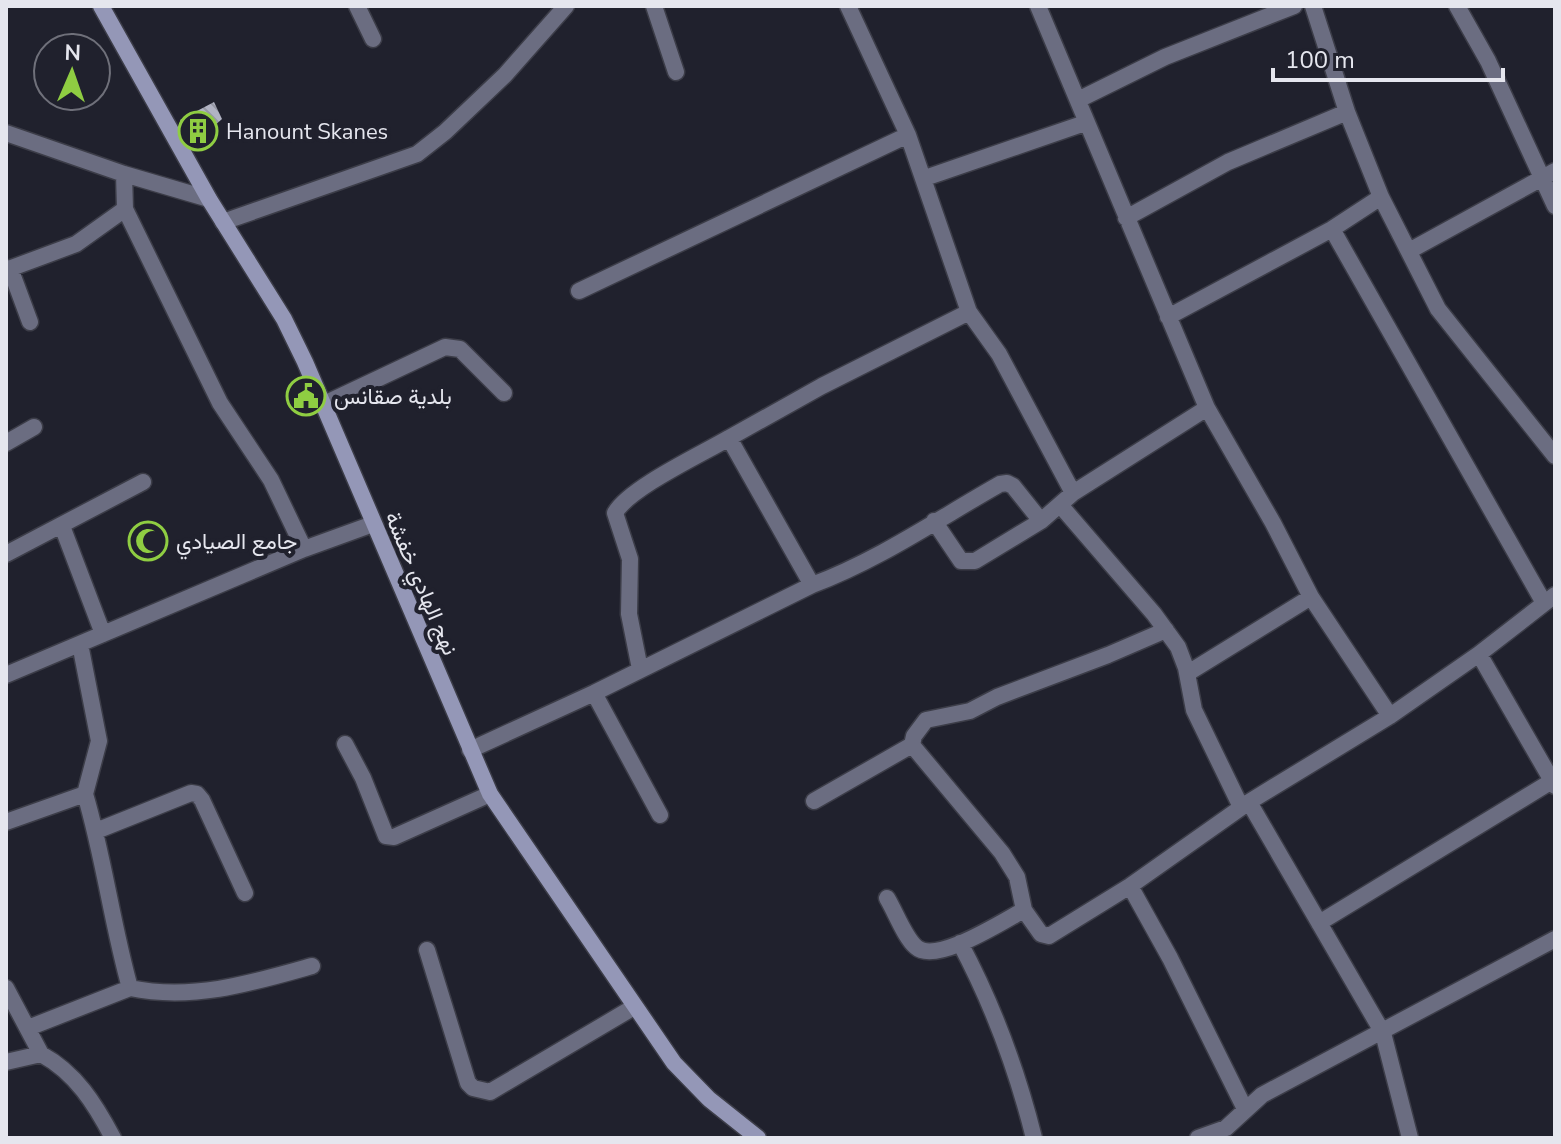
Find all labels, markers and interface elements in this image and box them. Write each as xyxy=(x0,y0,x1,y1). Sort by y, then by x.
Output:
north arrow xyxy=(32,32,112,112)
scale bar xyxy=(1273,32,1503,82)
text: N xyxy=(64,38,81,68)
text: 100 m xyxy=(1285,44,1355,76)
building icon: Hanount Skanes xyxy=(177,110,219,152)
place label: Hanount Skanes xyxy=(226,117,388,147)
public building icon: بلدية صقانس xyxy=(285,375,327,417)
place label: بلدية صقانس xyxy=(334,382,452,412)
street label: نهج الهادي خفشة xyxy=(375,507,465,661)
mosque icon: جامع الصيادي xyxy=(127,520,169,562)
place label: جامع الصيادي xyxy=(176,527,297,560)

